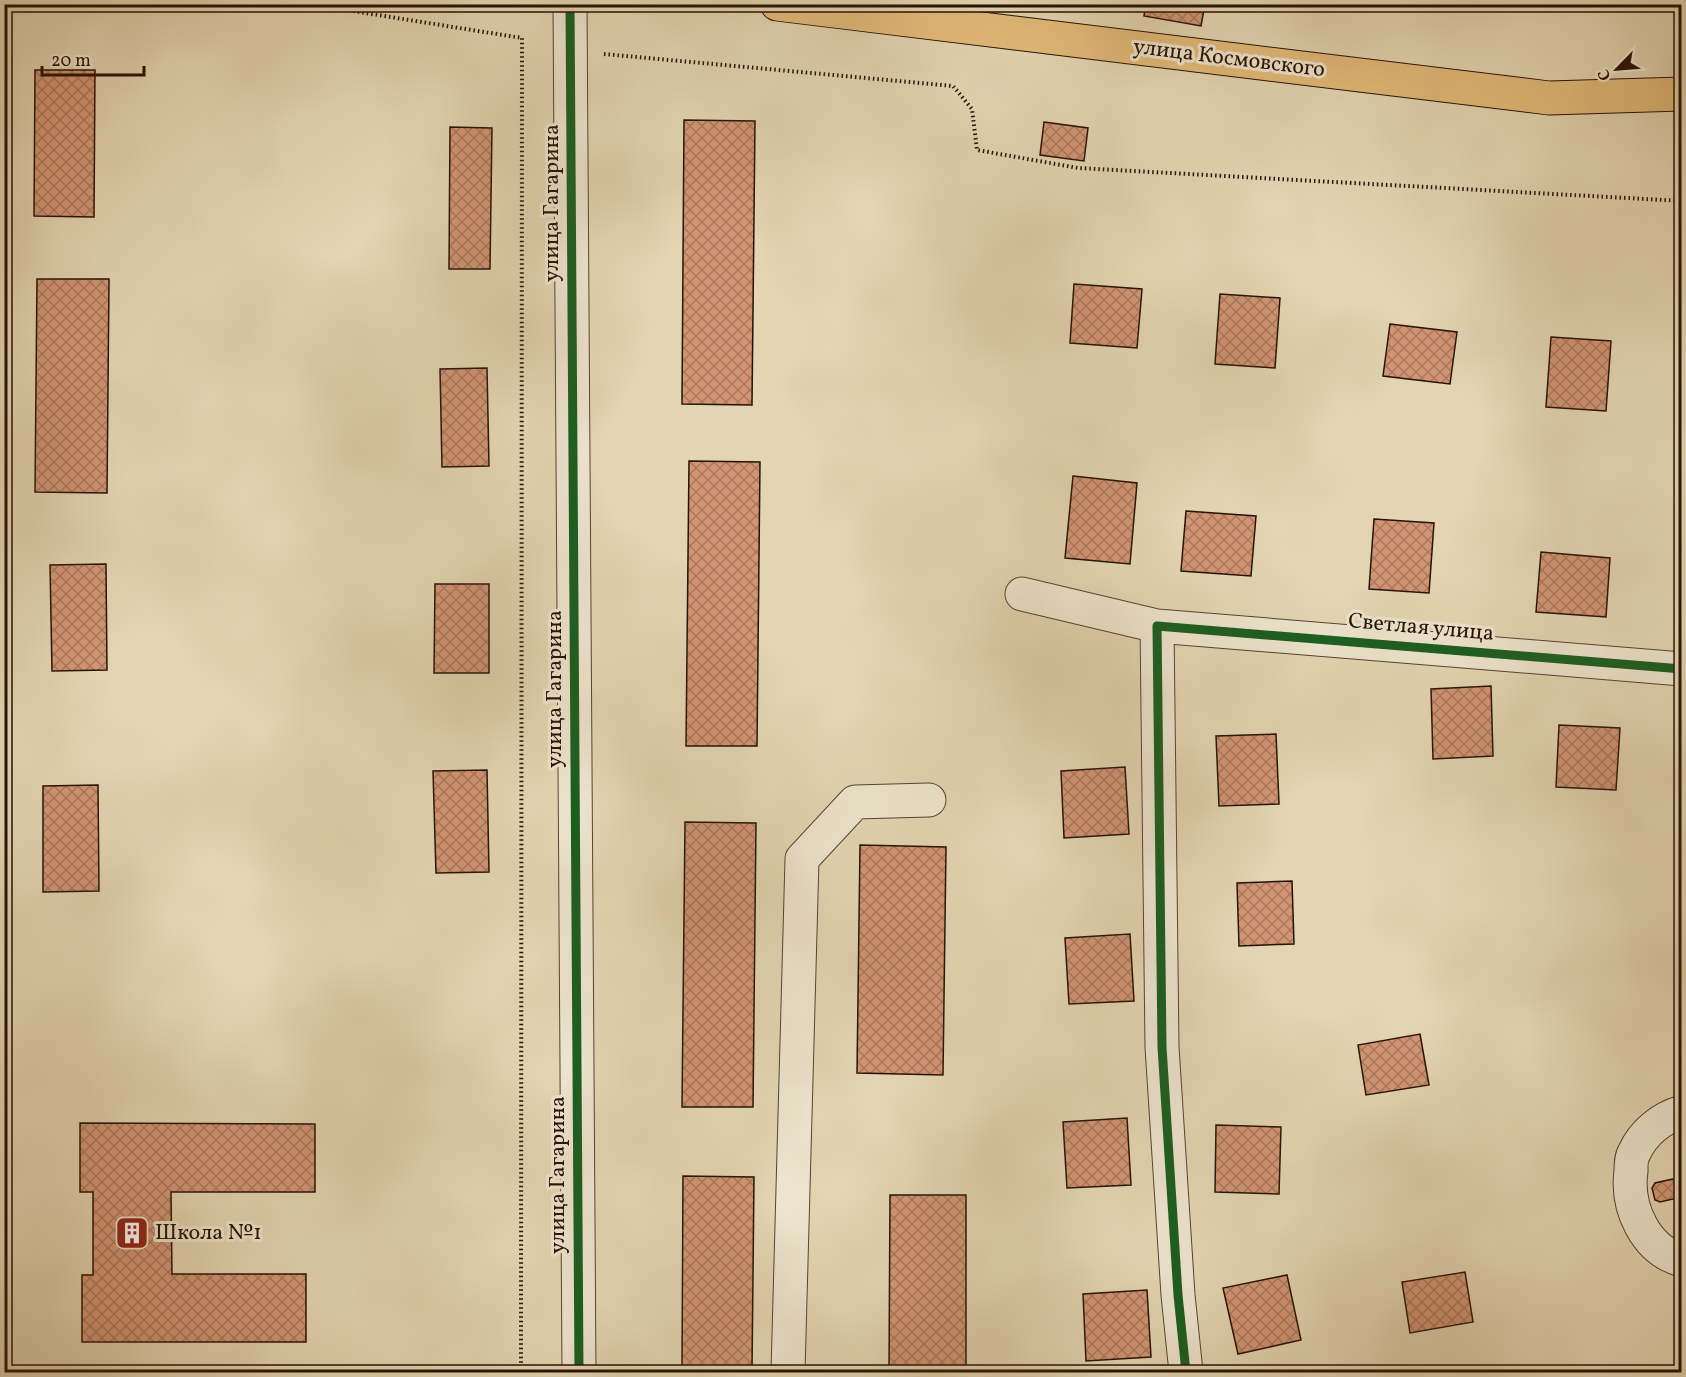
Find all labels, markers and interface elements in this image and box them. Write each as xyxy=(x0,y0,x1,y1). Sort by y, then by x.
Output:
street label: улица Космовского xyxy=(1131,32,1327,86)
scale bar xyxy=(42,39,144,77)
north arrow xyxy=(1587,39,1647,99)
text: 20 m xyxy=(51,49,91,74)
text: С xyxy=(1593,65,1617,84)
street label: улица Гагарина xyxy=(537,124,568,282)
street label: Светлая улица xyxy=(1347,606,1495,650)
street label: улица Гагарина xyxy=(540,610,571,768)
street label: улица Гагарина xyxy=(543,1096,574,1254)
building icon: Школа №1 xyxy=(114,1215,150,1251)
place label: Школа №1 xyxy=(155,1218,262,1249)

